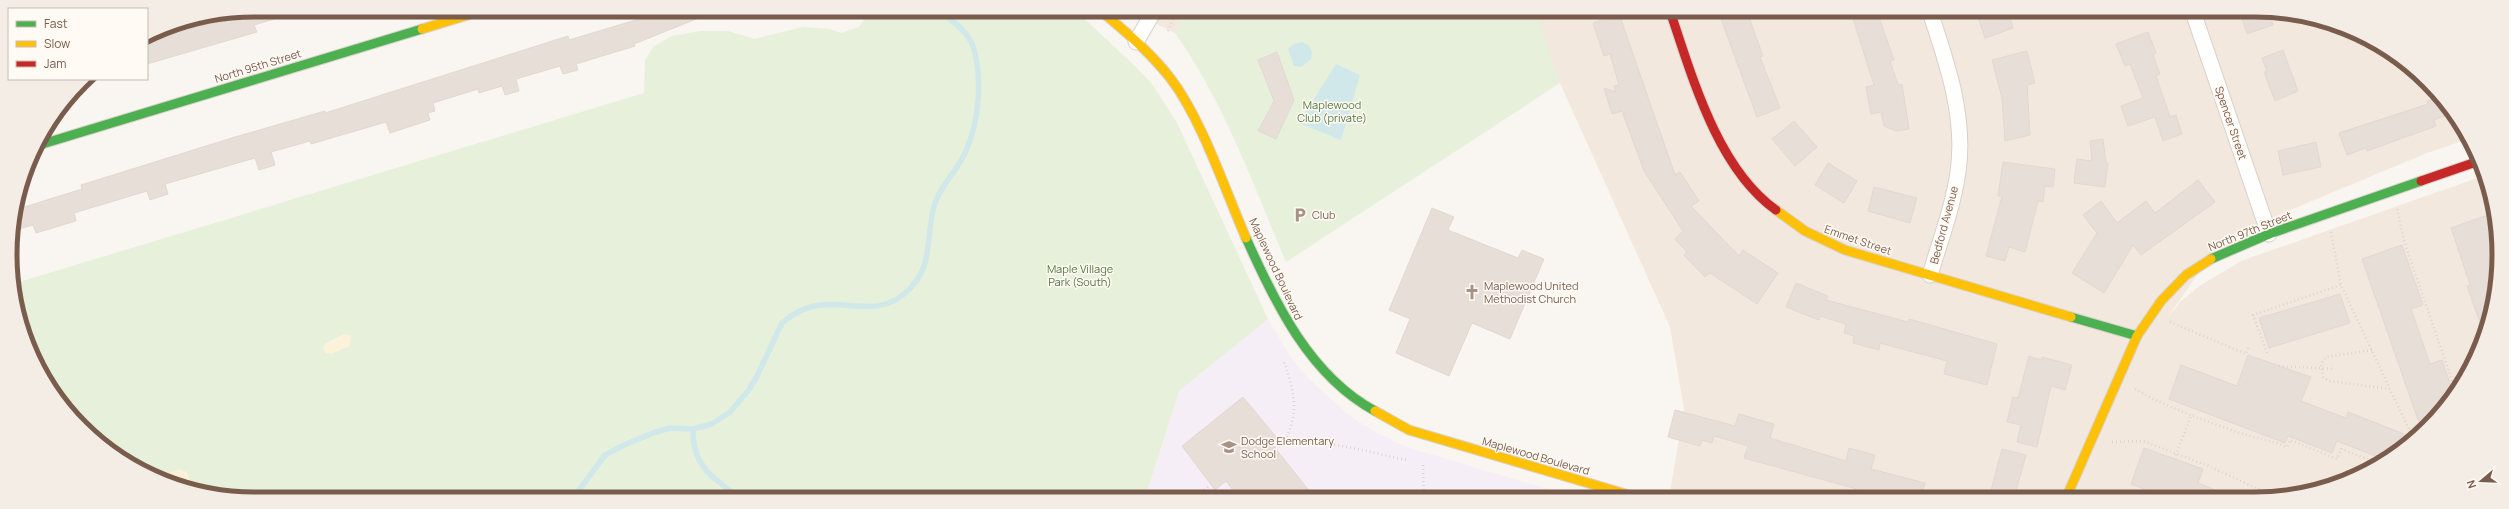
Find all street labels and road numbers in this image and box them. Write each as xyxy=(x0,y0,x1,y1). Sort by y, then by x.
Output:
street label: North 95th Street xyxy=(213,45,303,86)
street label: Spencer Street xyxy=(2212,84,2251,162)
street label: Bedford Avenue xyxy=(1926,184,1961,266)
street label: North 97th Street xyxy=(2206,207,2294,254)
street label: Maplewood Boulevard xyxy=(1246,215,1307,322)
street label: Emmet Street xyxy=(1823,221,1894,258)
street label: Maplewood Boulevard xyxy=(1481,433,1592,478)

